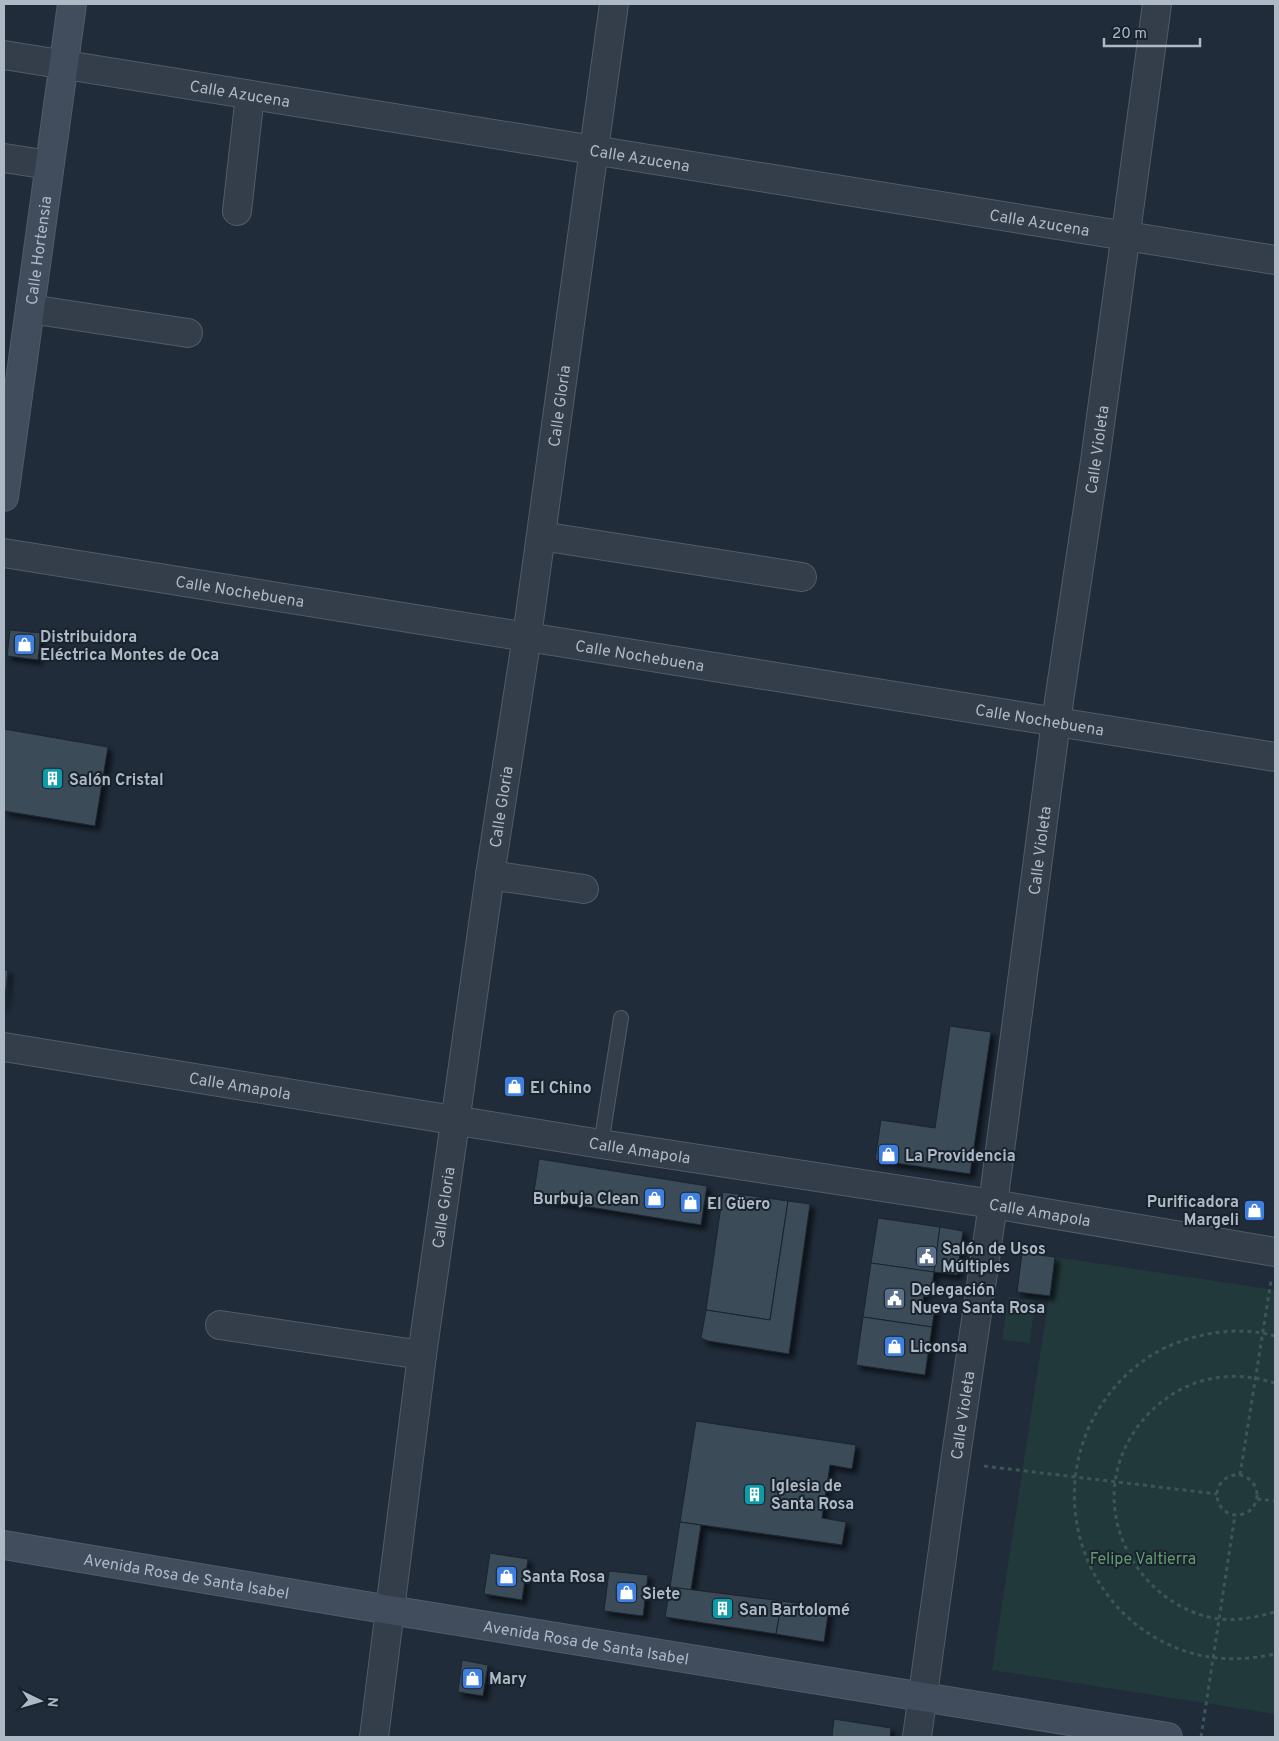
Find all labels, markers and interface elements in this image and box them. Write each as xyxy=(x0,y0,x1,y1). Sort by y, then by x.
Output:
scale bar xyxy=(1104,15,1200,47)
text: 20 m xyxy=(1112,25,1147,44)
street label: Calle Azucena xyxy=(188,77,291,113)
street label: Calle Azucena xyxy=(588,142,691,177)
street label: Calle Hortensia xyxy=(23,195,57,306)
street label: Calle Azucena xyxy=(988,206,1091,242)
street label: Calle Gloria xyxy=(545,364,576,448)
street label: Calle Violeta xyxy=(1082,404,1114,495)
street label: Calle Nochebuena xyxy=(174,573,306,613)
place label: Distribuidora Eléctrica Montes de Oca xyxy=(40,628,219,666)
shop icon: Distribuidora Eléctrica Montes de Oca xyxy=(12,633,36,657)
street label: Calle Nochebuena xyxy=(574,637,705,677)
street label: Calle Nochebuena xyxy=(974,701,1105,741)
street label: Calle Gloria xyxy=(486,765,519,849)
building icon: Salón Cristal xyxy=(41,767,65,791)
place label: Salón Cristal xyxy=(69,771,164,791)
street label: Calle Violeta xyxy=(1025,805,1057,896)
street label: Calle Amapola xyxy=(187,1069,292,1105)
shop icon: El Chino xyxy=(502,1075,526,1099)
place label: El Chino xyxy=(530,1079,591,1099)
street label: Calle Amapola xyxy=(587,1134,692,1170)
shop icon: La Providencia xyxy=(877,1143,901,1167)
place label: La Providencia xyxy=(905,1147,1016,1167)
street label: Calle Gloria xyxy=(429,1166,461,1250)
shop icon: Burbuja Clean xyxy=(643,1186,667,1210)
place label: Burbuja Clean xyxy=(533,1190,639,1210)
shop icon: El Güero xyxy=(679,1191,703,1215)
place label: Purificadora Margeli xyxy=(1147,1193,1239,1231)
place label: El Güero xyxy=(707,1195,770,1215)
street label: Calle Amapola xyxy=(987,1195,1092,1232)
shop icon: Purificadora Margeli xyxy=(1243,1198,1267,1222)
place label: Salón de Usos Múltiples xyxy=(942,1240,1046,1278)
public building icon: Salón de Usos Múltiples xyxy=(914,1245,938,1269)
place label: Delegación Nueva Santa Rosa xyxy=(911,1281,1045,1319)
public building icon: Delegación Nueva Santa Rosa xyxy=(883,1286,907,1310)
shop icon: Liconsa xyxy=(882,1334,906,1358)
place label: Liconsa xyxy=(910,1338,967,1358)
street label: Calle Violeta xyxy=(948,1370,980,1461)
place label: Iglesia de Santa Rosa xyxy=(771,1477,854,1515)
building icon: Iglesia de Santa Rosa xyxy=(743,1482,767,1506)
park label: Felipe Valtierra xyxy=(1090,1550,1196,1570)
street label: Avenida Rosa de Santa Isabel xyxy=(82,1551,290,1605)
shop icon: Santa Rosa xyxy=(494,1564,518,1588)
place label: Santa Rosa xyxy=(522,1568,605,1588)
shop icon: Siete xyxy=(614,1581,638,1605)
place label: Siete xyxy=(642,1585,680,1605)
building icon: San Bartolomé xyxy=(711,1597,735,1621)
place label: San Bartolomé xyxy=(739,1601,850,1621)
street label: Avenida Rosa de Santa Isabel xyxy=(481,1617,690,1671)
shop icon: Mary xyxy=(461,1666,485,1690)
place label: Mary xyxy=(489,1670,527,1690)
north arrow xyxy=(15,1676,65,1726)
text: N xyxy=(43,1696,60,1708)

